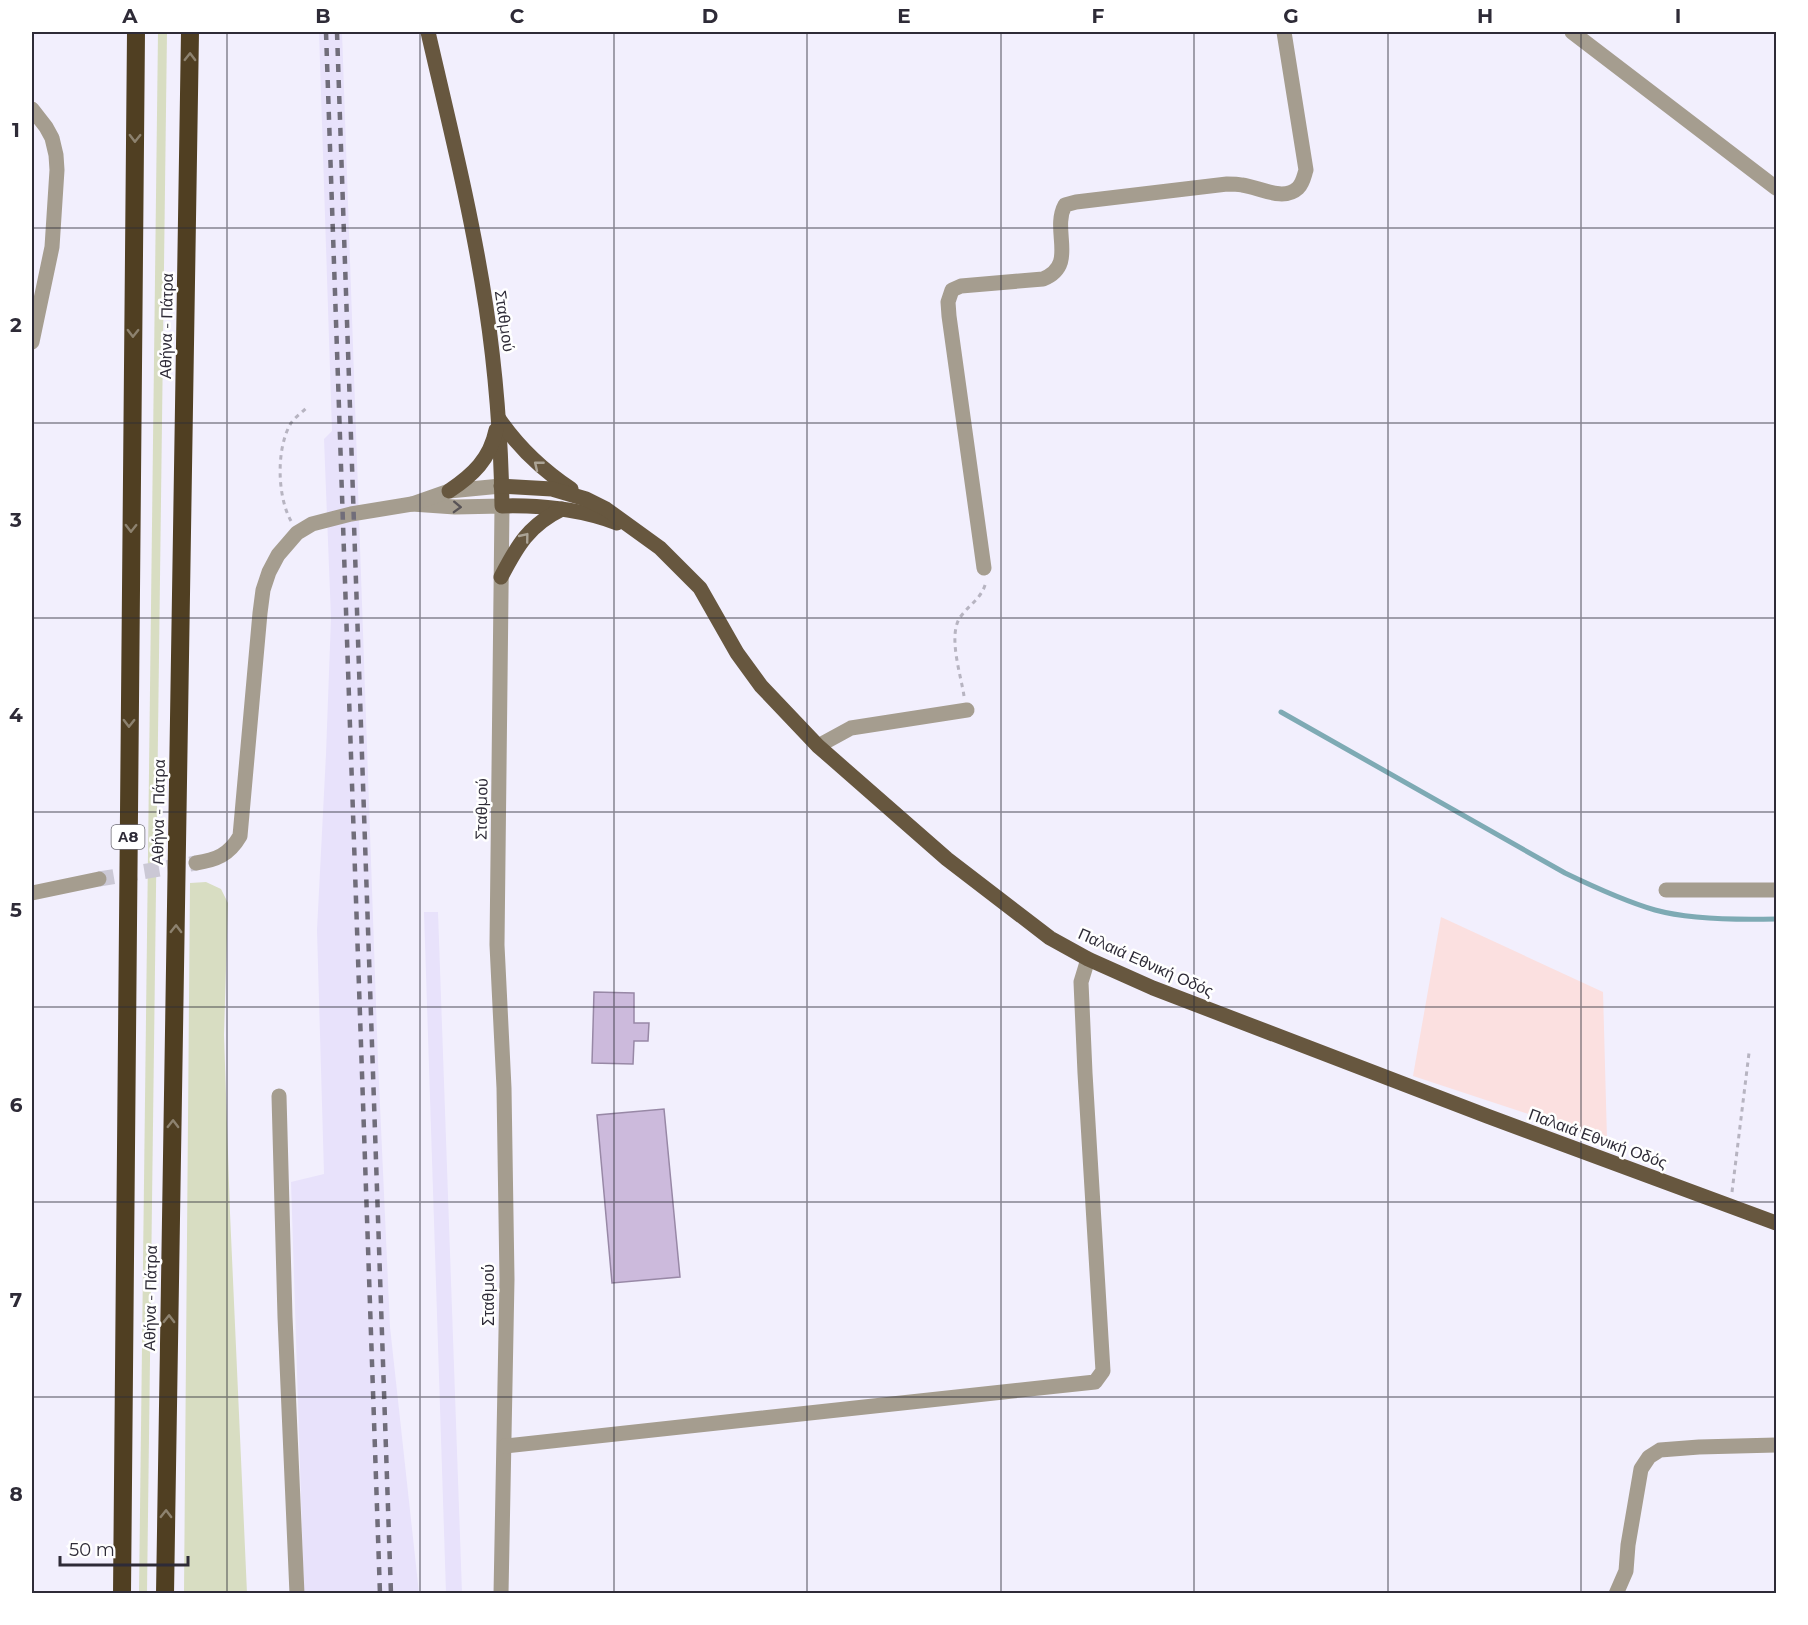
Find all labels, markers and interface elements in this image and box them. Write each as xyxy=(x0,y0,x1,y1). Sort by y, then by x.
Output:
text: A xyxy=(121,4,138,28)
text: B xyxy=(315,4,331,28)
text: C xyxy=(510,4,525,28)
text: D xyxy=(702,4,718,28)
text: E xyxy=(897,4,911,28)
text: F xyxy=(1092,4,1105,28)
text: G xyxy=(1283,4,1299,28)
text: H xyxy=(1477,4,1493,28)
text: I xyxy=(1675,4,1681,28)
one-way arrow xyxy=(183,53,196,62)
text: 1 xyxy=(12,118,20,142)
one-way arrow xyxy=(129,134,141,143)
street label: Αθήνα - Πάτρα xyxy=(156,273,177,379)
street label: Σταθμού xyxy=(491,289,518,353)
text: 2 xyxy=(10,313,22,337)
one-way arrow xyxy=(127,329,139,338)
one-way arrow xyxy=(534,461,545,472)
one-way arrow xyxy=(452,501,461,513)
text: 3 xyxy=(9,508,22,532)
one-way arrow xyxy=(125,524,137,533)
one-way arrow xyxy=(518,533,529,544)
text: 4 xyxy=(9,703,23,727)
one-way arrow xyxy=(123,719,135,728)
street label: Αθήνα - Πάτρα xyxy=(148,759,169,865)
street label: Σταθμού xyxy=(471,778,492,840)
road number: Α8 xyxy=(112,825,144,849)
text: 5 xyxy=(10,898,22,922)
street label: Παλαιά Εθνική Οδός xyxy=(1075,924,1217,1001)
one-way arrow xyxy=(169,925,182,934)
text: 6 xyxy=(10,1093,23,1117)
street label: Παλαιά Εθνική Οδός xyxy=(1526,1105,1670,1172)
one-way arrow xyxy=(166,1120,179,1129)
street label: Αθήνα - Πάτρα xyxy=(140,1245,161,1351)
street label: Σταθμού xyxy=(479,1264,498,1326)
text: 7 xyxy=(10,1288,22,1312)
one-way arrow xyxy=(163,1315,176,1324)
text: 8 xyxy=(9,1482,23,1506)
one-way arrow xyxy=(160,1510,173,1519)
scale bar xyxy=(60,1529,188,1567)
text: 50 m xyxy=(69,1539,115,1561)

